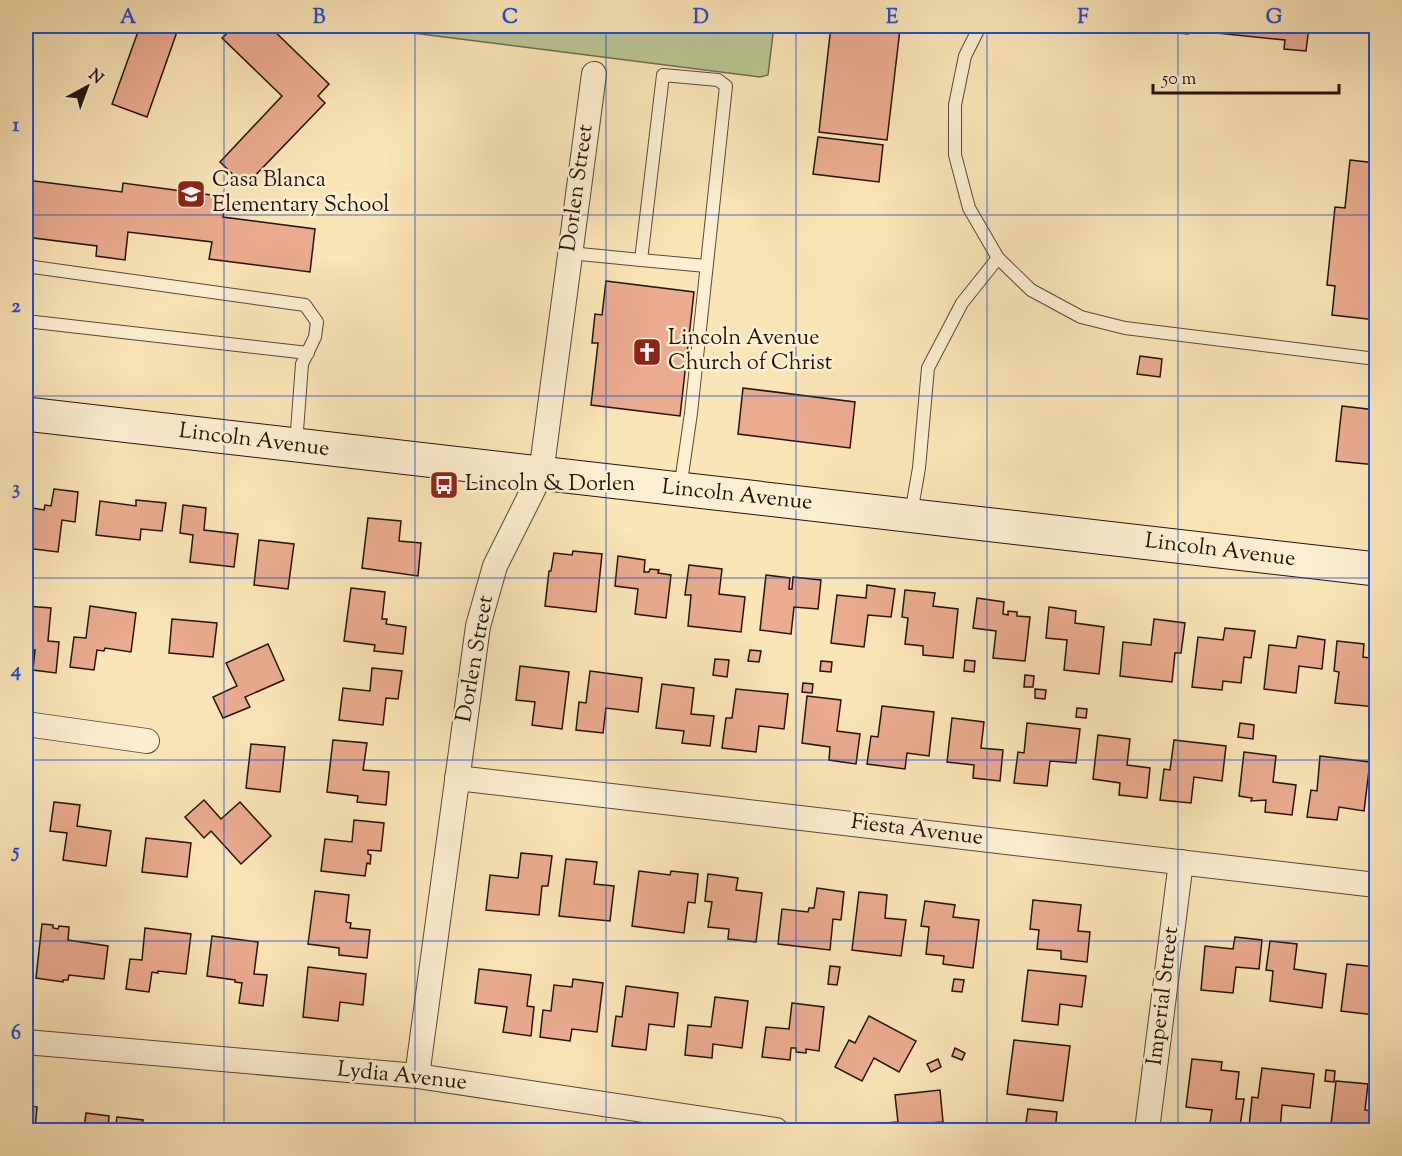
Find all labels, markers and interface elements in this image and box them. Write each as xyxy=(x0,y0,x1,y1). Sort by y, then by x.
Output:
text: A xyxy=(120,4,137,33)
text: B xyxy=(313,4,326,33)
text: C xyxy=(502,4,518,33)
text: D xyxy=(693,4,709,33)
text: E xyxy=(886,4,899,33)
text: F xyxy=(1077,4,1089,33)
text: G xyxy=(1266,4,1283,33)
north arrow xyxy=(57,57,117,117)
scale bar xyxy=(1153,57,1339,95)
text: N xyxy=(83,65,108,91)
text: 50 m xyxy=(1161,67,1197,93)
text: 1 xyxy=(13,112,20,141)
street label: Dorlen Street xyxy=(553,122,603,254)
place label: Casa Blanca Elementary School xyxy=(212,165,389,222)
school or university icon: Casa Blanca Elementary School xyxy=(175,178,207,210)
text: 2 xyxy=(11,293,21,322)
place label: Lincoln Avenue Church of Christ xyxy=(668,323,833,380)
church icon: Lincoln Avenue Church of Christ xyxy=(631,336,663,368)
street label: Lincoln Avenue xyxy=(177,416,331,466)
bus stop icon: Lincoln & Dorlen xyxy=(428,469,460,501)
place label: Lincoln & Dorlen xyxy=(465,469,635,501)
street label: Lincoln Avenue xyxy=(660,472,814,520)
text: 3 xyxy=(12,475,20,504)
street label: Lincoln Avenue xyxy=(1143,526,1297,576)
street label: Dorlen Street xyxy=(449,593,503,725)
text: 4 xyxy=(10,657,21,686)
street label: Fiesta Avenue xyxy=(849,807,985,855)
text: 5 xyxy=(11,838,20,867)
street label: Imperial Street xyxy=(1140,924,1188,1067)
text: 6 xyxy=(11,1020,21,1049)
street label: Lydia Avenue xyxy=(336,1054,468,1100)

